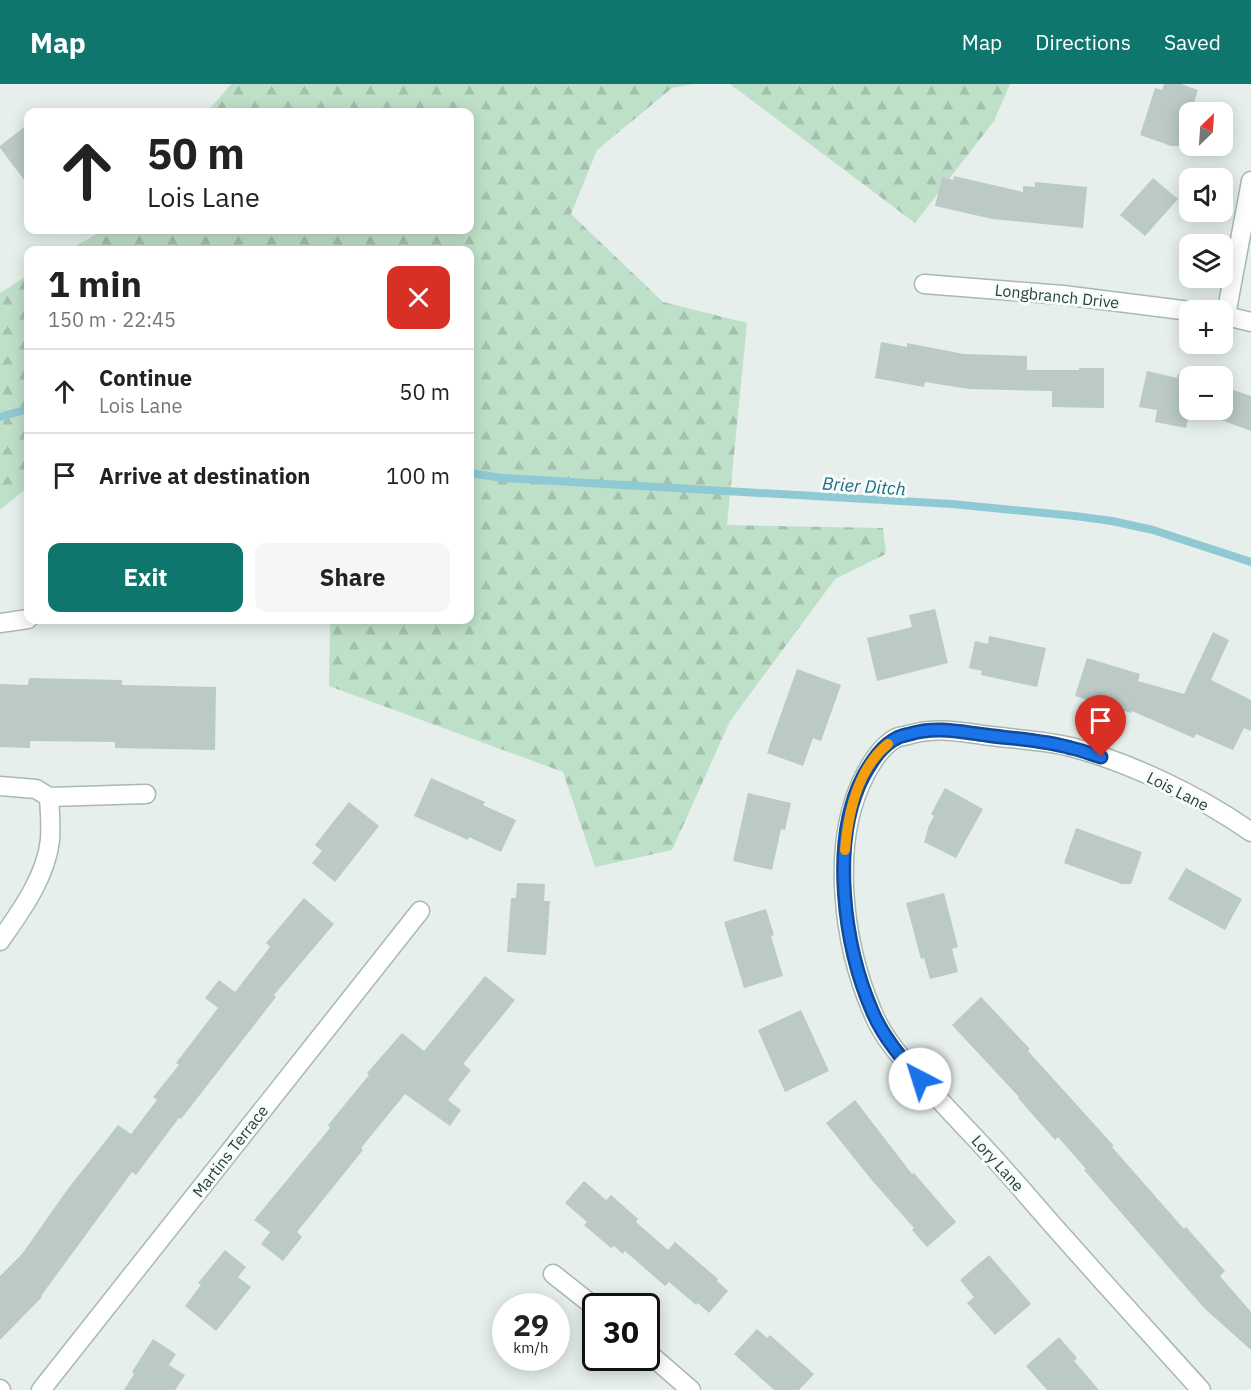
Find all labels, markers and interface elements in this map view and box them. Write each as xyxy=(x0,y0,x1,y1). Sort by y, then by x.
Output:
text: Map xyxy=(30,24,86,61)
text: Map xyxy=(962,28,1002,56)
text: Directions xyxy=(1035,28,1131,56)
text: Saved xyxy=(1164,28,1221,56)
north arrow xyxy=(1179,102,1233,156)
map controls xyxy=(1179,102,1233,420)
text: 50 m xyxy=(147,126,245,181)
icon: ahead xyxy=(48,132,126,210)
button: sound xyxy=(1179,168,1233,222)
text: Lois Lane xyxy=(147,179,260,214)
button: layers xyxy=(1179,234,1233,288)
text: 1 min xyxy=(48,260,142,307)
button: close xyxy=(387,266,450,329)
street label: Longbranch Drive xyxy=(994,280,1120,313)
button: + xyxy=(1179,300,1233,354)
text: 150 m · 22:45 xyxy=(48,306,176,333)
text: Continue xyxy=(99,363,192,392)
button: − xyxy=(1179,366,1233,420)
icon: ahead xyxy=(48,375,81,408)
text: 50 m xyxy=(399,377,450,406)
text: Lois Lane xyxy=(99,392,183,419)
icon: arrive xyxy=(48,459,81,492)
text: Arrive at destination xyxy=(99,461,310,490)
text: 100 m xyxy=(386,461,450,490)
water label: Brier Ditch xyxy=(821,472,907,500)
button: Exit xyxy=(48,543,243,612)
button: Share xyxy=(255,543,450,612)
pin xyxy=(1075,695,1126,757)
icon: arrive xyxy=(1084,704,1117,737)
street label: Lois Lane xyxy=(1144,767,1212,815)
position arrow xyxy=(888,1047,952,1111)
street label: Martins Terrace xyxy=(188,1101,272,1201)
street label: Lory Lane xyxy=(967,1131,1029,1195)
speed limit sign: 30 xyxy=(582,1293,660,1371)
text: 29 xyxy=(513,1305,549,1344)
text: km/h xyxy=(513,1338,549,1357)

